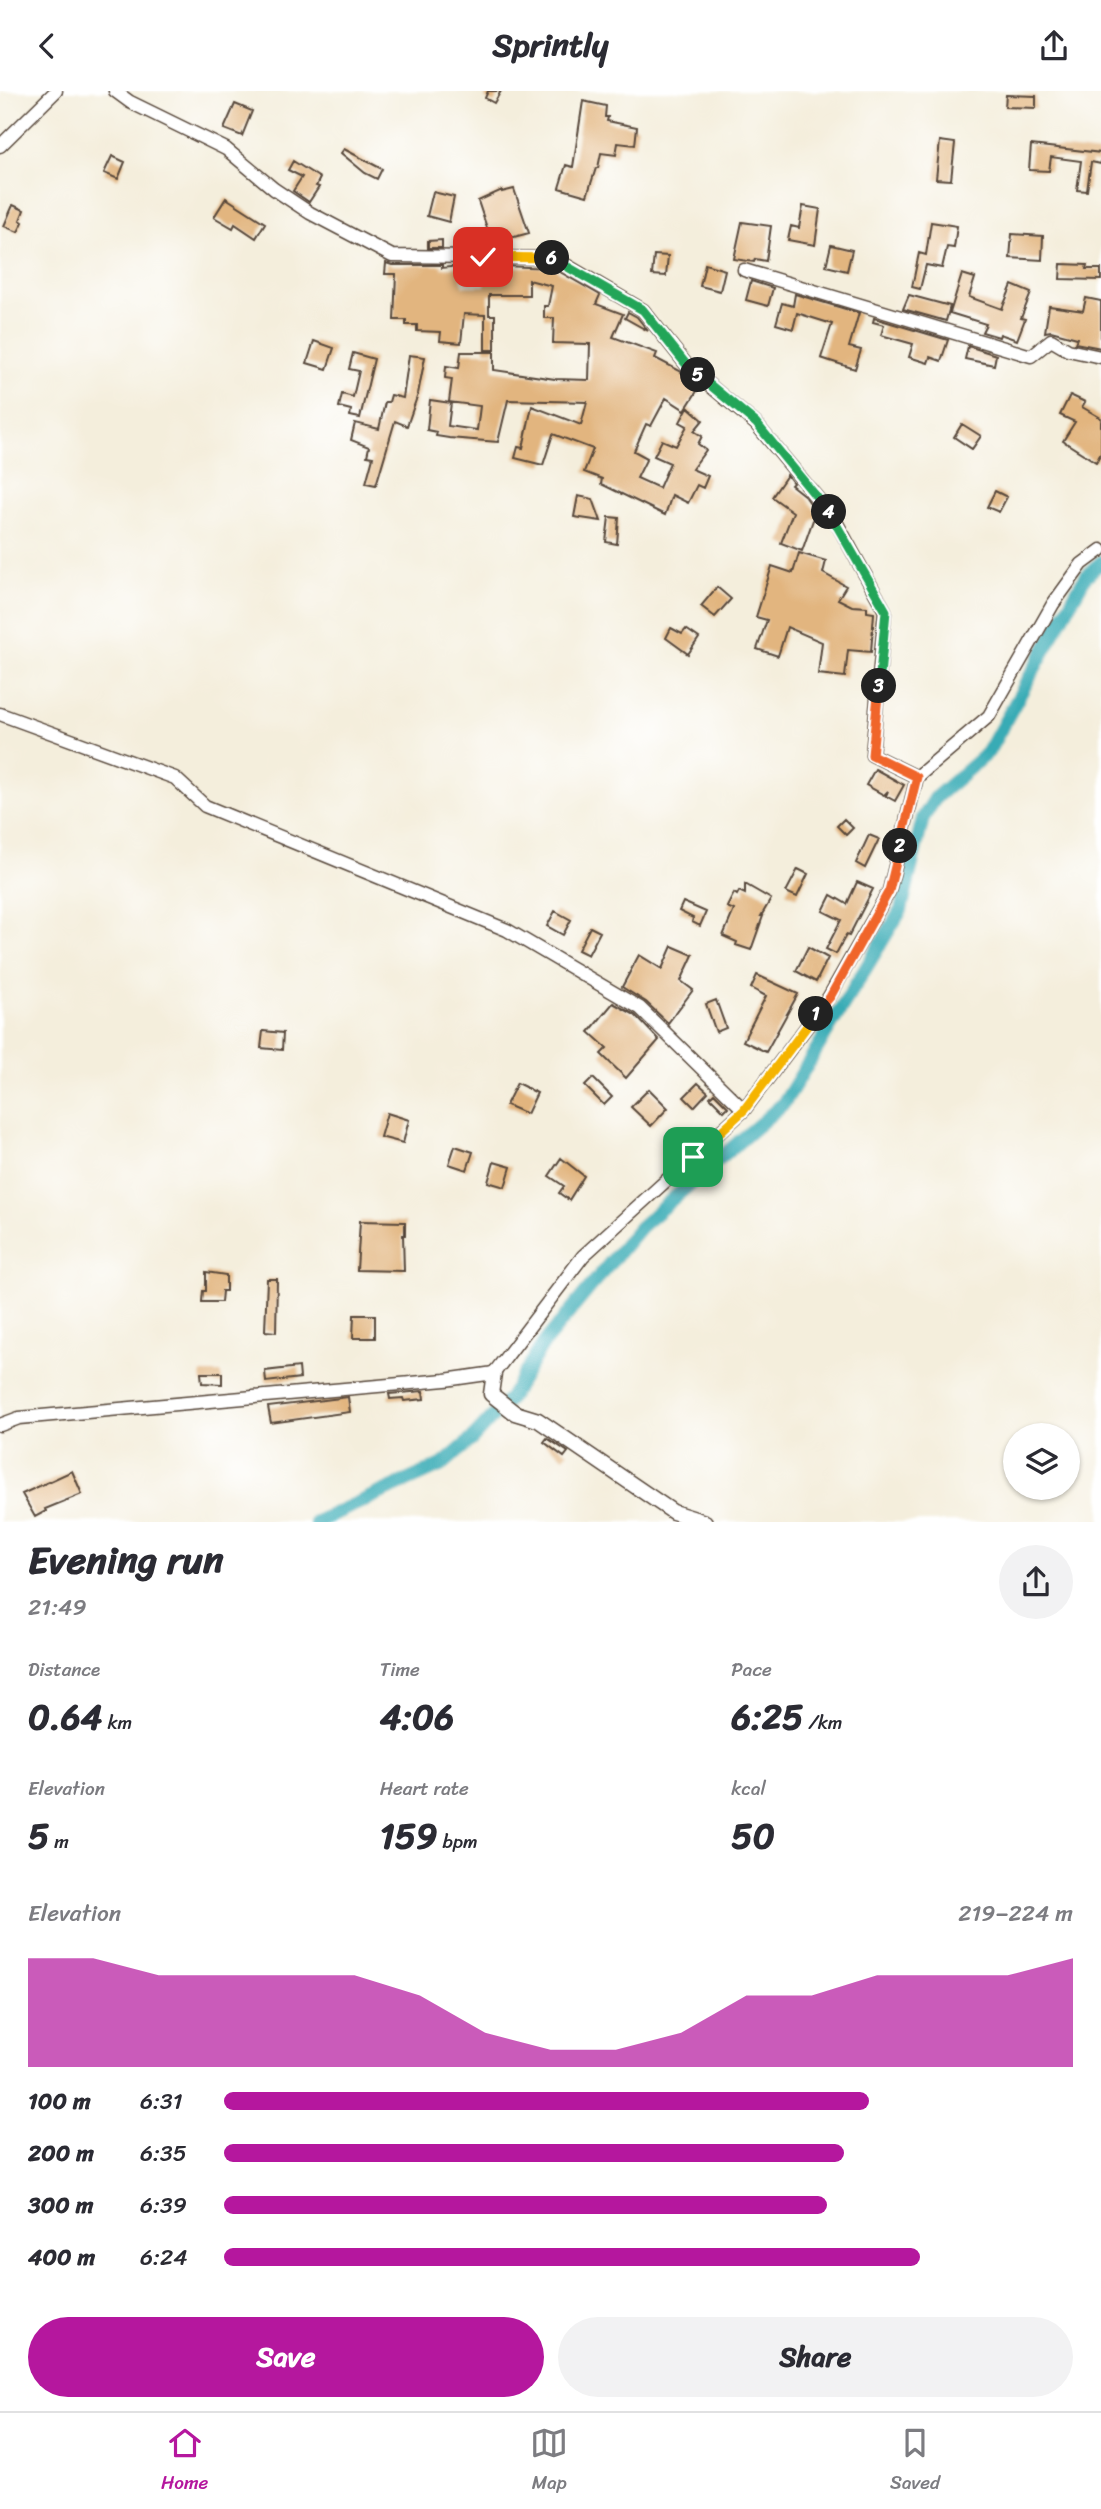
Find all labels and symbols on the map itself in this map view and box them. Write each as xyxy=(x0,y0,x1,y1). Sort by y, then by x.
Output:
pin xyxy=(453,227,513,287)
pin: 6 xyxy=(534,241,570,275)
pin: 5 xyxy=(680,357,716,393)
pin: 4 xyxy=(812,495,846,529)
pin: 3 xyxy=(862,669,896,703)
pin: 2 xyxy=(883,829,918,863)
pin: 1 xyxy=(798,997,834,1031)
pin xyxy=(663,1127,723,1187)

